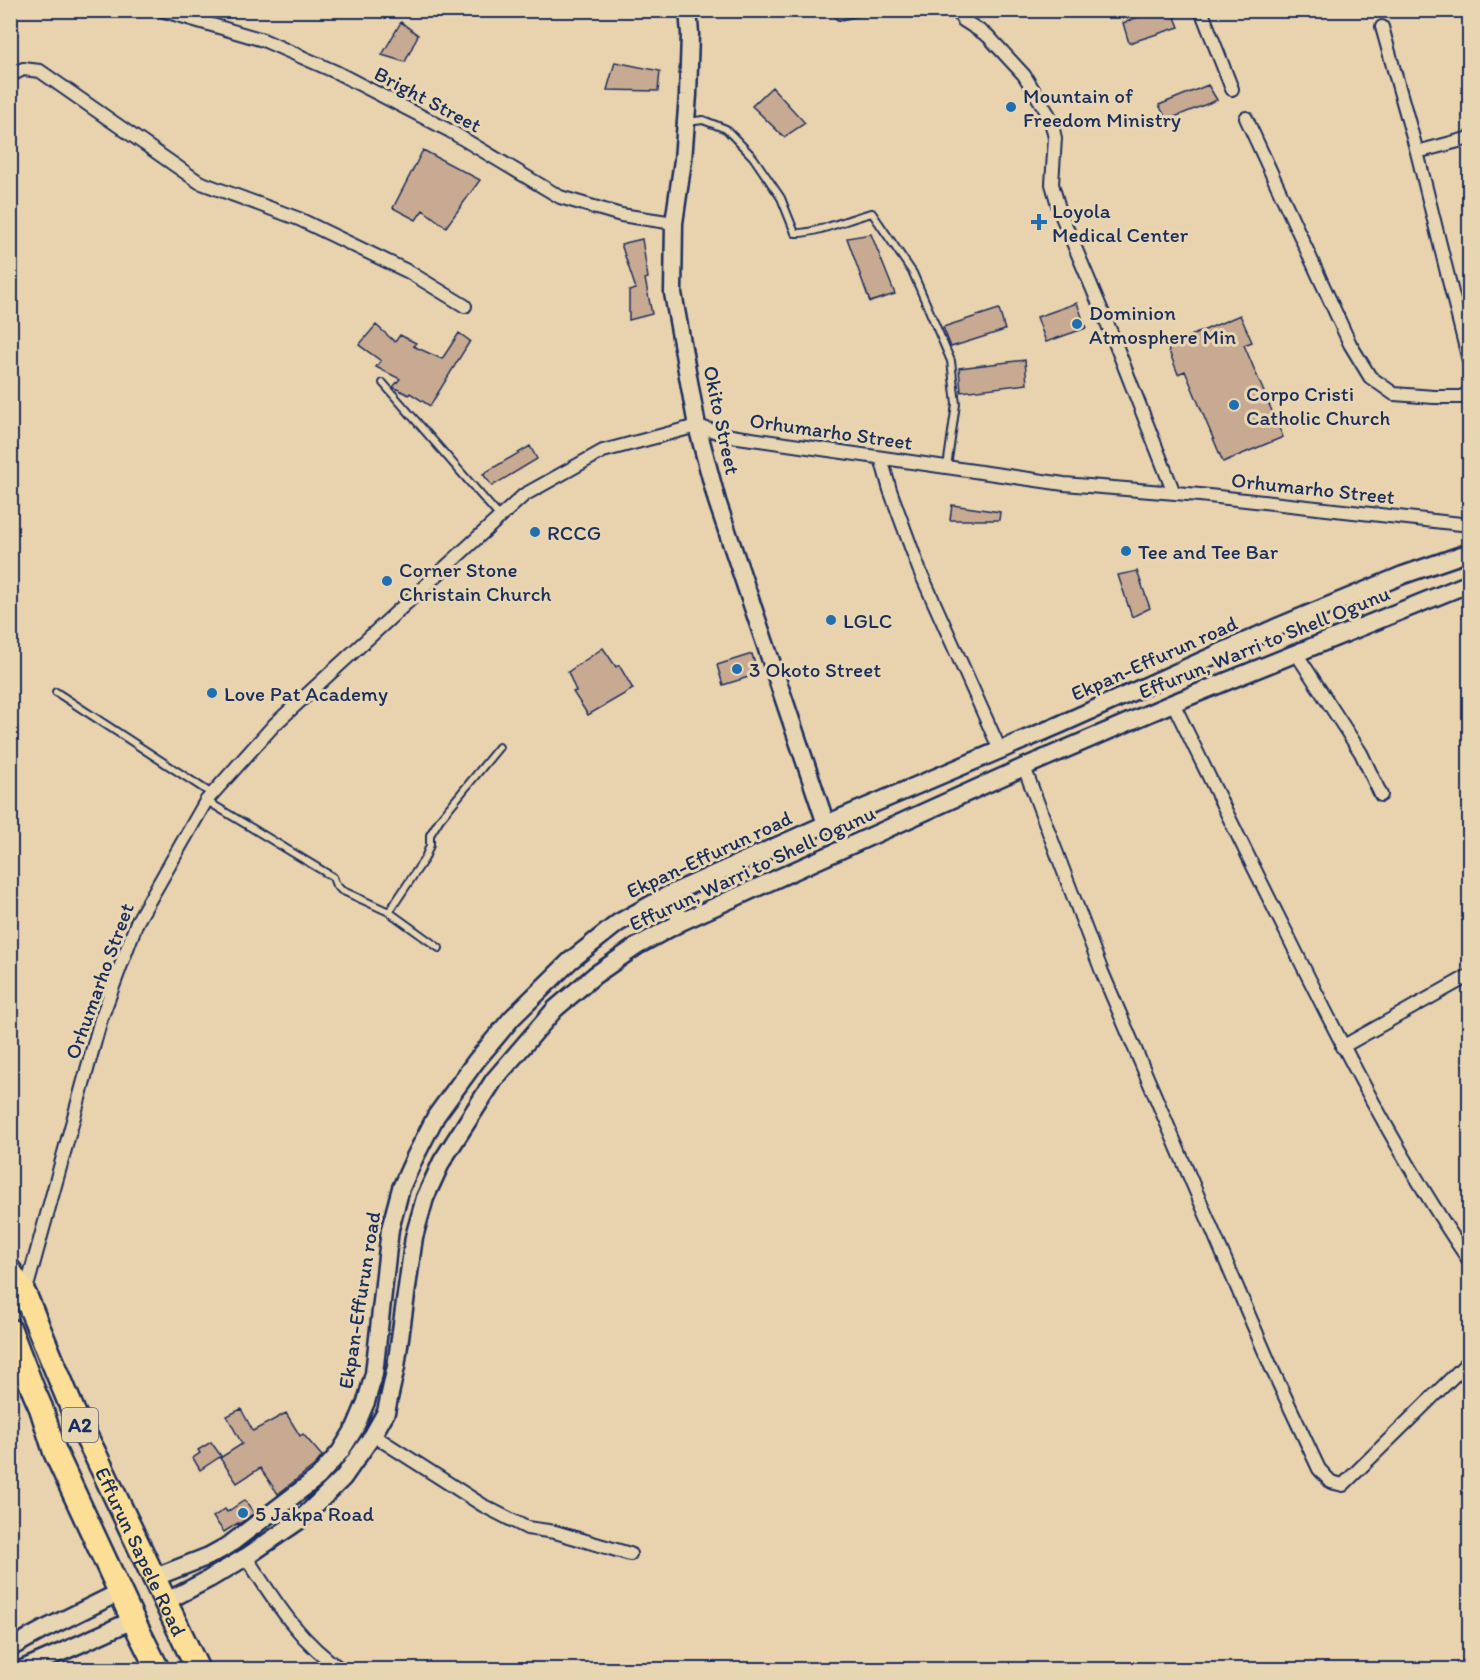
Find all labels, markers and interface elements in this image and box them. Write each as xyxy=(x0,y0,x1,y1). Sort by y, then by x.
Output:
street label: Bright Street xyxy=(370,60,486,138)
place label: Mountain of Freedom Ministry xyxy=(1023,83,1181,132)
marker: Mountain of Freedom Ministry xyxy=(1004,100,1018,114)
place label: Loyola Medical Center xyxy=(1052,198,1189,247)
marker: Loyola Medical Center xyxy=(1030,213,1048,231)
place label: Dominion Atmosphere Min xyxy=(1089,300,1236,349)
marker: Dominion Atmosphere Min xyxy=(1070,317,1084,331)
street label: Okito Street xyxy=(698,363,746,477)
place label: Corpo Cristi Catholic Church xyxy=(1246,381,1391,430)
marker: Corpo Cristi Catholic Church xyxy=(1227,398,1241,412)
street label: Orhumarho Street xyxy=(748,407,914,455)
street label: Orhumarho Street xyxy=(1230,467,1396,509)
place label: RCCG xyxy=(547,520,601,545)
marker: RCCG xyxy=(528,525,542,539)
place label: Tee and Tee Bar xyxy=(1138,539,1279,564)
marker: Tee and Tee Bar xyxy=(1119,544,1133,558)
place label: Corner Stone Christain Church xyxy=(399,557,551,606)
marker: Corner Stone Christain Church xyxy=(380,574,394,588)
street label: Effurun, Warri to Shell Ogunu xyxy=(1135,580,1393,704)
place label: LGLC xyxy=(843,608,892,633)
street label: Ekpan-Effurun road xyxy=(1067,610,1241,706)
marker: LGLC xyxy=(824,613,838,627)
place label: 3 Okoto Street xyxy=(749,657,881,682)
marker: 3 Okoto Street xyxy=(730,662,744,676)
place label: Love Pat Academy xyxy=(224,681,388,706)
marker: Love Pat Academy xyxy=(205,686,219,700)
street label: Effurun, Warri to Shell Ogunu xyxy=(625,800,879,936)
street label: Ekpan-Effurun road xyxy=(622,805,796,903)
street label: Orhumarho Street xyxy=(59,899,139,1062)
street label: Ekpan-Effurun road xyxy=(333,1209,385,1391)
road number: A2 xyxy=(62,1408,98,1442)
street label: Effurun Sapele Road xyxy=(90,1463,192,1640)
place label: 5 Jakpa Road xyxy=(255,1501,374,1526)
marker: 5 Jakpa Road xyxy=(236,1506,250,1520)

